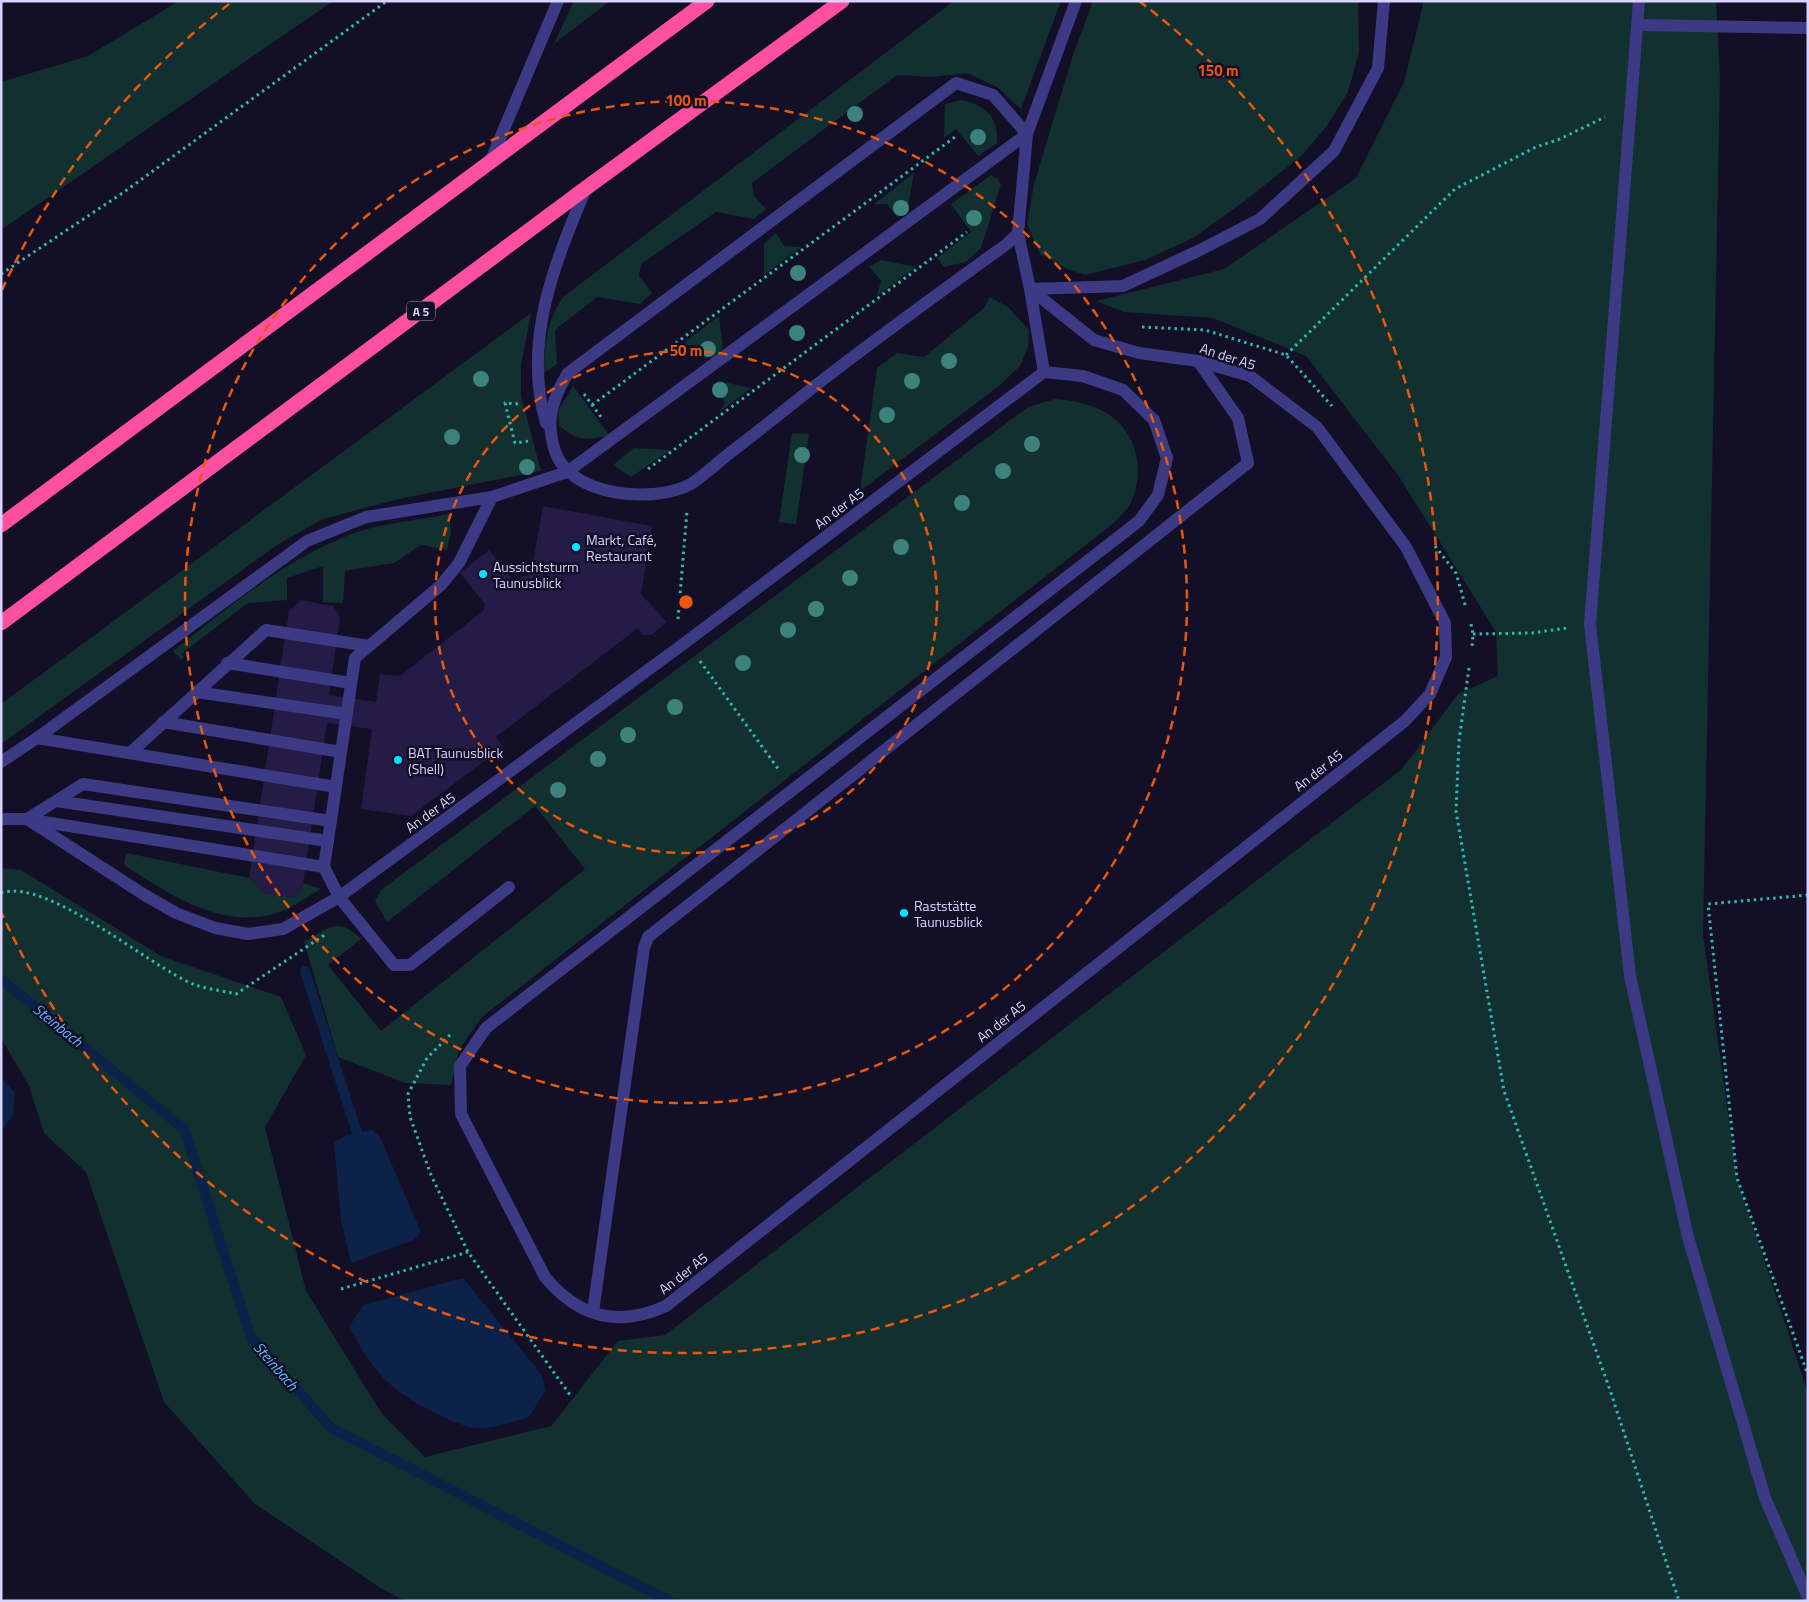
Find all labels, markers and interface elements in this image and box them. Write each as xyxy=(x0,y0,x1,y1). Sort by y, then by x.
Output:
text: 150 m xyxy=(1197,59,1239,82)
text: 100 m xyxy=(665,89,707,112)
road number: A 5 xyxy=(407,302,435,321)
street label: An der A5 xyxy=(1197,337,1259,375)
text: 50 m xyxy=(670,339,702,362)
street label: An der A5 xyxy=(810,482,868,534)
place label: Markt, Café, Restaurant xyxy=(586,529,657,566)
marker: Markt, Café, Restaurant xyxy=(570,541,582,553)
place label: Aussichtsturm Taunusblick xyxy=(493,556,579,593)
marker: Aussichtsturm Taunusblick xyxy=(477,568,489,580)
centre of rings xyxy=(677,593,695,611)
place label: BAT Taunusblick (Shell) xyxy=(408,742,503,779)
street label: An der A5 xyxy=(1289,744,1347,796)
marker: BAT Taunusblick (Shell) xyxy=(392,754,404,766)
street label: An der A5 xyxy=(401,787,460,837)
place label: Raststätte Taunusblick xyxy=(914,895,983,932)
marker: Raststätte Taunusblick xyxy=(898,907,910,919)
street label: An der A5 xyxy=(972,995,1030,1047)
water label: Steinbach xyxy=(28,998,88,1053)
street label: An der A5 xyxy=(654,1247,712,1299)
water label: Steinbach xyxy=(248,1336,304,1396)

